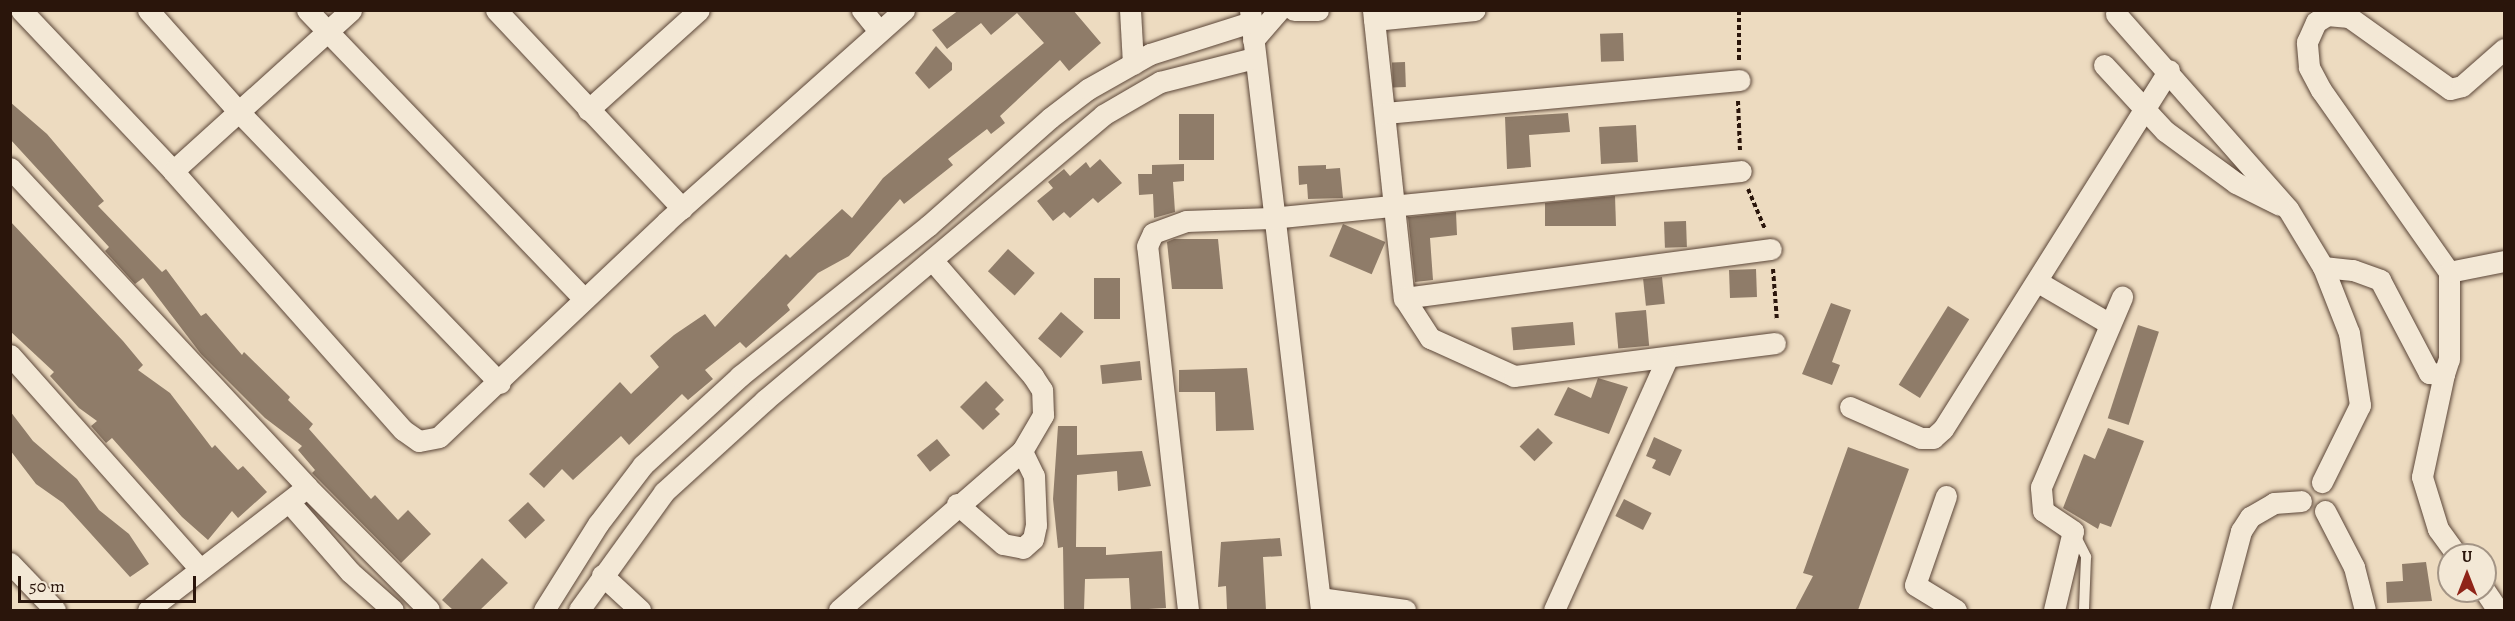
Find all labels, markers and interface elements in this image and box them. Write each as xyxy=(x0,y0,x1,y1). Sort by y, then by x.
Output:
north arrow xyxy=(2437,543,2497,603)
text: U xyxy=(2462,546,2472,568)
scale bar xyxy=(21,564,200,602)
text: 50 m xyxy=(29,574,65,598)

